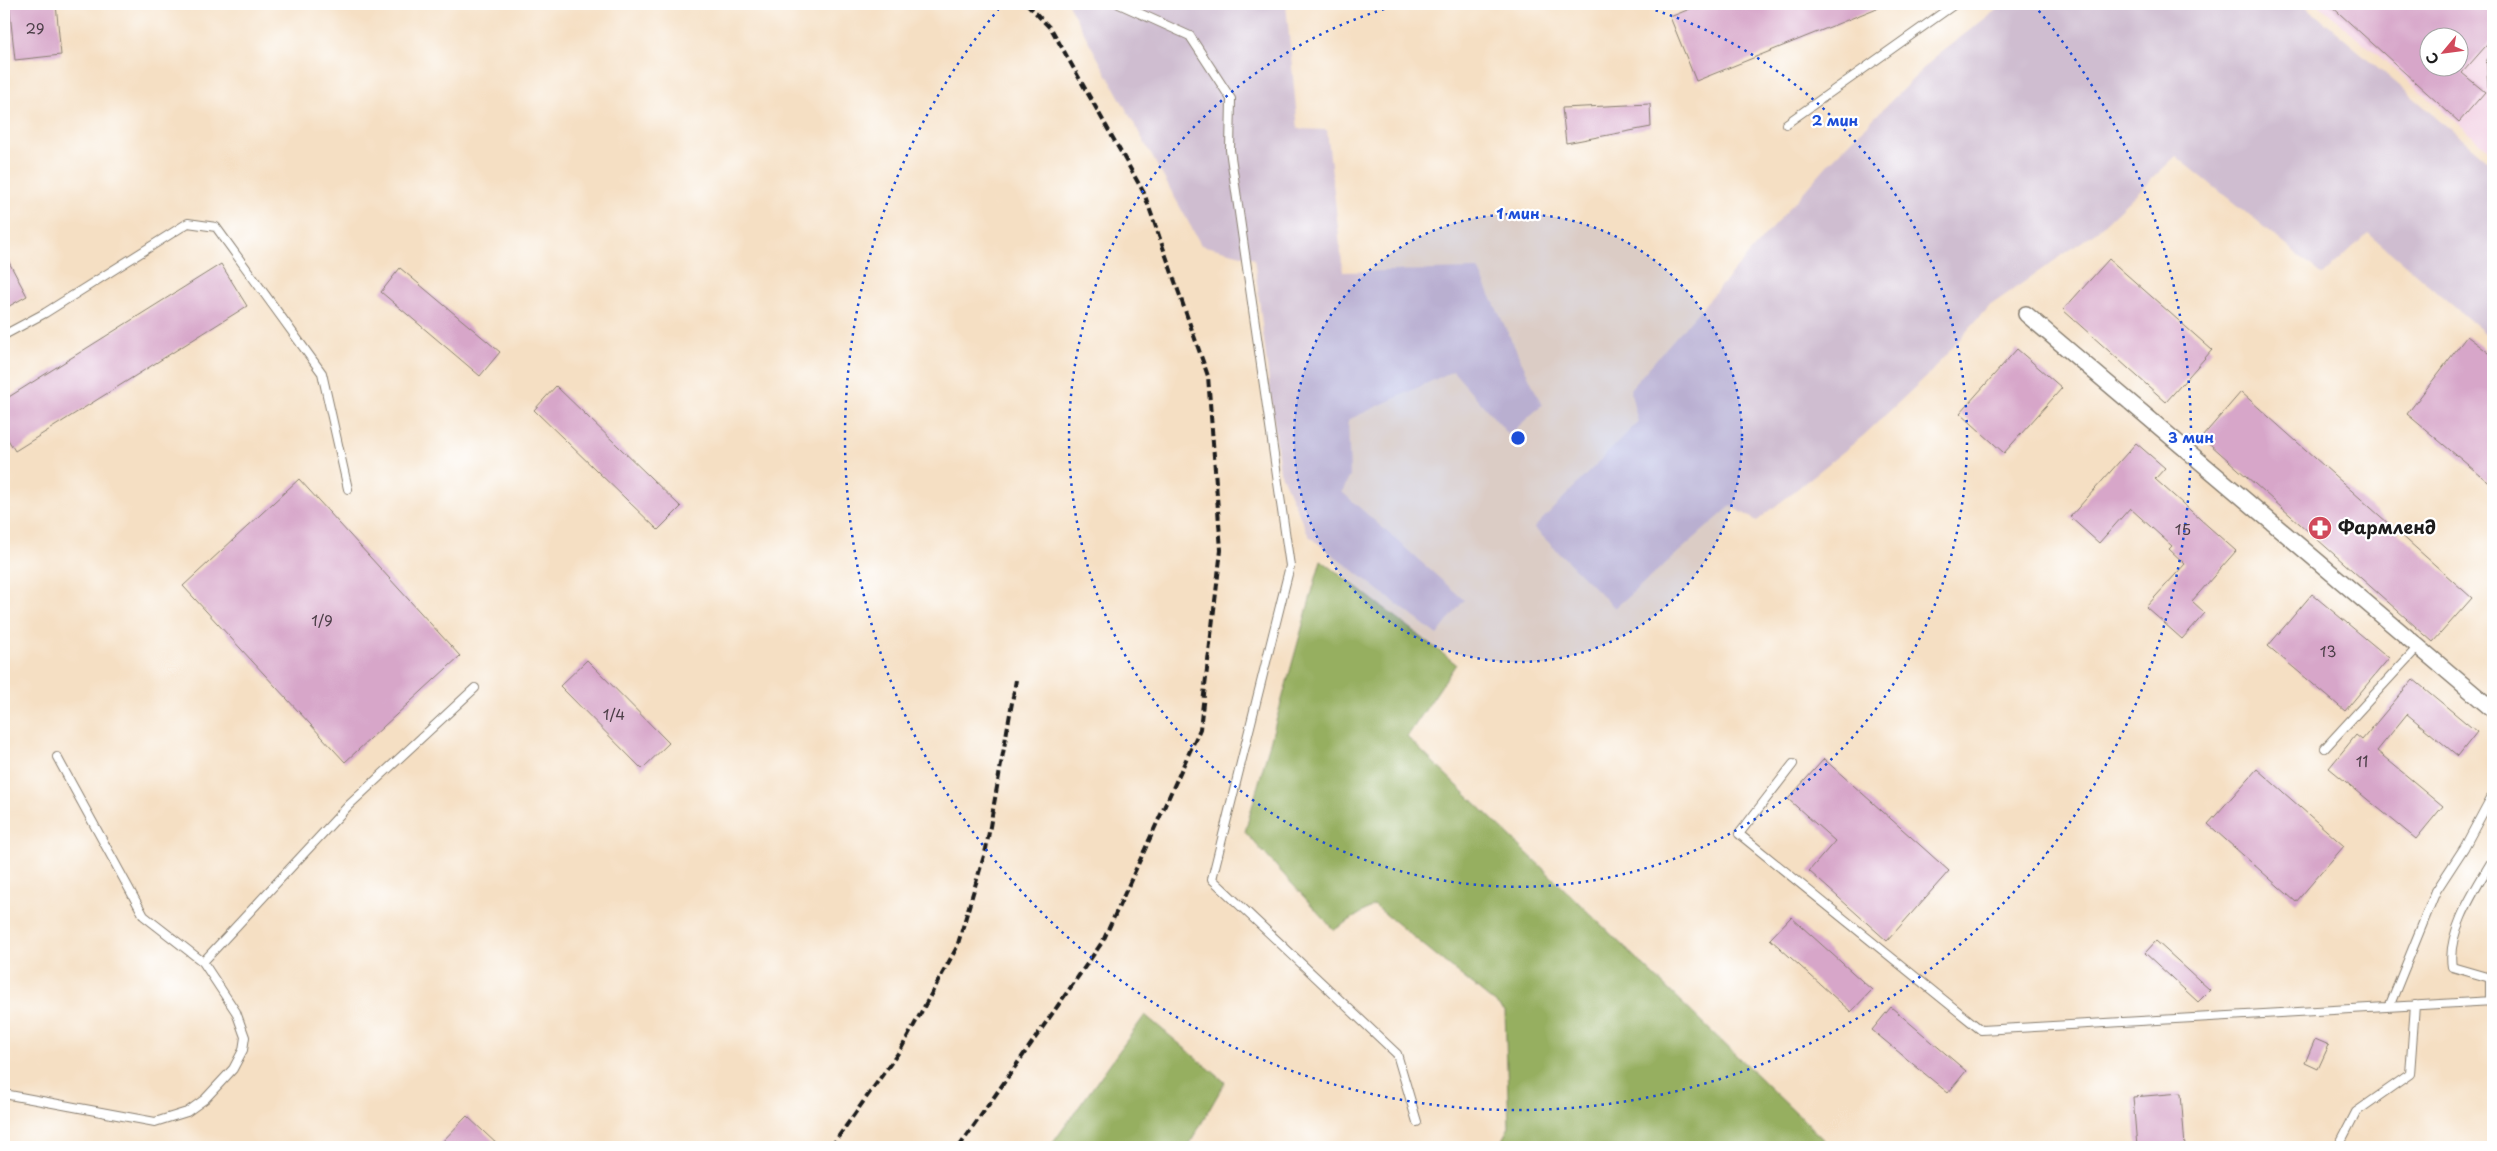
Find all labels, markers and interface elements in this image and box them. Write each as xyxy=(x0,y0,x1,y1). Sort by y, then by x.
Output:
house number: 29 xyxy=(25,16,45,39)
north arrow xyxy=(2420,28,2470,78)
text: С xyxy=(2420,49,2444,68)
text: 2 мин xyxy=(1812,108,1859,131)
text: 1 мин xyxy=(1496,201,1540,224)
text: 3 мин xyxy=(2168,425,2214,448)
centre of rings xyxy=(1509,429,1527,447)
place label: Фармленд xyxy=(2338,513,2436,540)
pharmacy icon: Фармленд xyxy=(2307,515,2333,541)
house number: 15 xyxy=(2175,517,2191,540)
house number: 1/9 xyxy=(311,608,333,631)
house number: 13 xyxy=(2320,639,2336,662)
house number: 1/4 xyxy=(603,702,625,725)
house number: 11 xyxy=(2356,749,2368,772)

